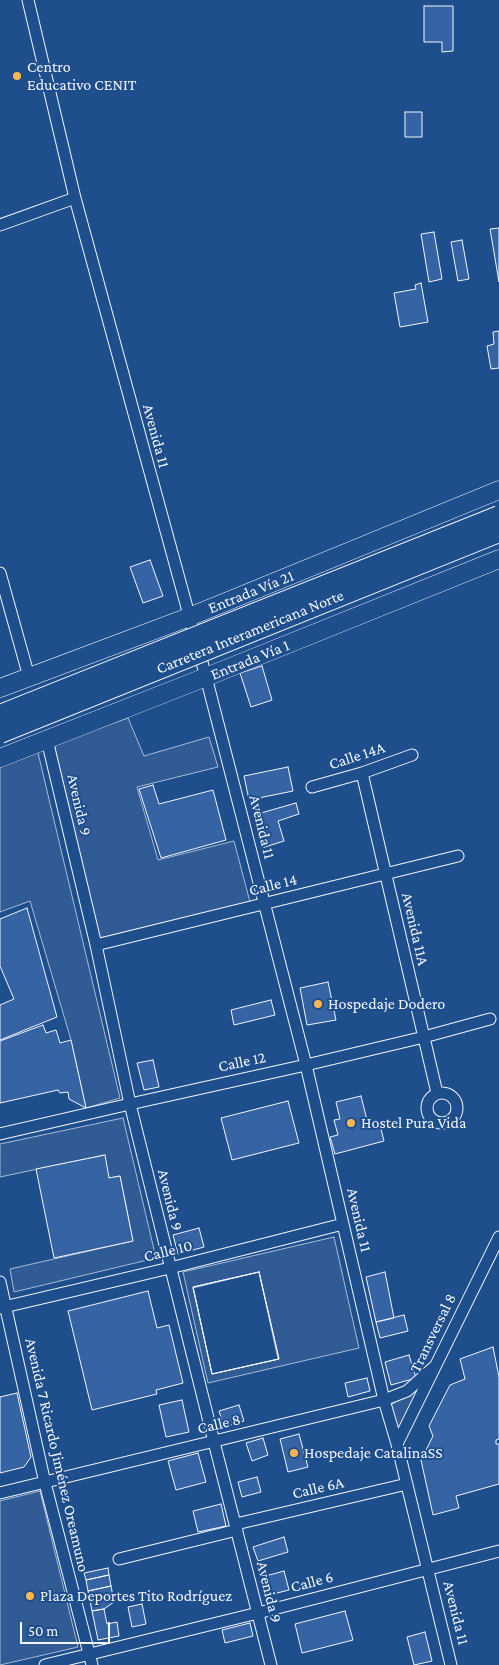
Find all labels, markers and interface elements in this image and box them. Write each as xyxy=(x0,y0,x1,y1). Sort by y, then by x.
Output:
place label: Centro Educativo CENIT xyxy=(27,57,137,95)
marker: Centro Educativo CENIT xyxy=(11,70,23,82)
street label: Avenida 11 xyxy=(138,402,174,470)
street label: Entrada Vía 21 xyxy=(205,566,297,618)
street label: Carretera Interamericana Norte xyxy=(154,586,346,678)
street label: Entrada Vía 1 xyxy=(208,636,292,684)
street label: Calle 14A xyxy=(327,738,387,774)
street label: Avenida 9 xyxy=(63,772,95,838)
street label: Avenida 11 xyxy=(245,793,279,861)
street label: Calle 14 xyxy=(247,870,299,900)
street label: Avenida 11A xyxy=(397,891,433,967)
place label: Hospedaje Dodero xyxy=(328,994,445,1014)
marker: Hospedaje Dodero xyxy=(312,998,324,1010)
street label: Calle 12 xyxy=(216,1048,268,1076)
place label: Hostel Pura Vida xyxy=(361,1113,466,1133)
marker: Hostel Pura Vida xyxy=(345,1117,357,1129)
street label: Avenida 9 xyxy=(153,1167,187,1233)
street label: Avenida 11 xyxy=(342,1186,376,1254)
street label: Calle 10 xyxy=(142,1236,194,1266)
street label: Transversal 8 xyxy=(406,1290,460,1376)
street label: Avenida 7 Ricardo Jiménez Oreamuno xyxy=(21,1336,93,1574)
street label: Calle 8 xyxy=(195,1410,243,1438)
place label: Hospedaje CatalinaSS xyxy=(304,1443,443,1463)
marker: Hospedaje CatalinaSS xyxy=(288,1447,300,1459)
street label: Calle 6A xyxy=(290,1473,346,1503)
street label: Avenida 9 xyxy=(252,1559,286,1625)
street label: Calle 6 xyxy=(289,1567,335,1597)
street label: Avenida 11 xyxy=(439,1579,473,1647)
place label: Plaza Deportes Tito Rodríguez xyxy=(40,1586,232,1606)
marker: Plaza Deportes Tito Rodríguez xyxy=(24,1590,36,1602)
scale bar xyxy=(22,1612,112,1644)
text: 50 m xyxy=(28,1623,58,1639)

